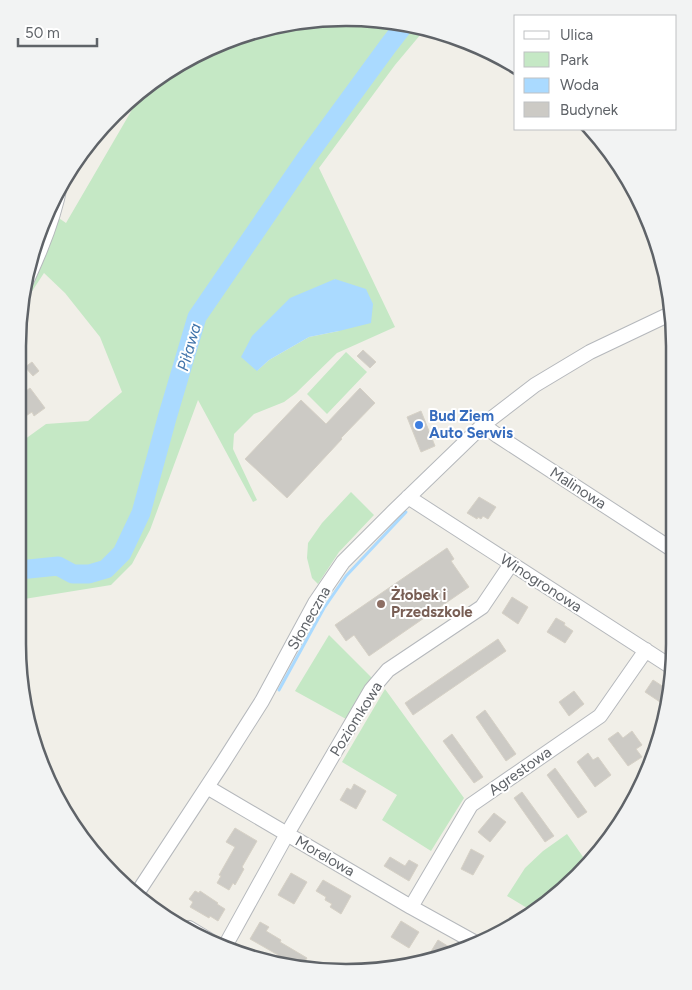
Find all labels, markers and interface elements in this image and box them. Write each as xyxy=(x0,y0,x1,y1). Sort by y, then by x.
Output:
scale bar xyxy=(18,15,96,47)
legend xyxy=(514,15,677,130)
text: 50 m xyxy=(25,24,60,42)
text: Ulica xyxy=(560,26,593,44)
text: Park xyxy=(560,51,589,69)
text: Woda xyxy=(560,76,599,94)
text: Budynek xyxy=(560,101,619,119)
water label: Piława xyxy=(173,321,205,373)
place label: Bud Ziem Auto Serwis xyxy=(429,407,513,442)
marker: Bud Ziem Auto Serwis xyxy=(413,419,425,431)
street label: Malinowa xyxy=(547,463,609,513)
street label: Winogronowa xyxy=(497,550,585,616)
street label: Słoneczna xyxy=(284,583,334,653)
place label: Żłobek i Przedszkole xyxy=(391,585,473,621)
marker: Żłobek i Przedszkole xyxy=(375,598,387,610)
street label: Poziomkowa xyxy=(326,678,386,760)
street label: Agrestowa xyxy=(485,743,555,799)
street label: Morelowa xyxy=(292,832,358,880)

